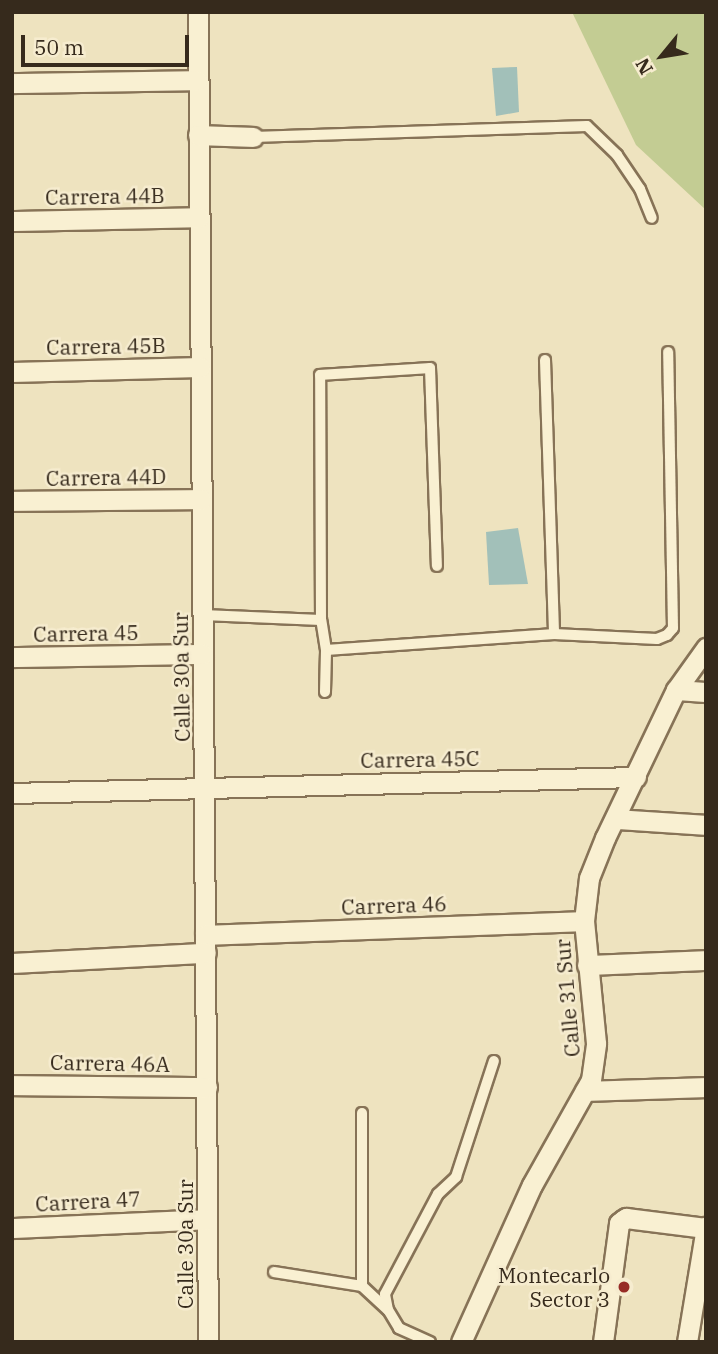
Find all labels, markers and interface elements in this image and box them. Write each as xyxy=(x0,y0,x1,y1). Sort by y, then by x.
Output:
scale bar xyxy=(24,21,192,65)
north arrow xyxy=(627,21,697,91)
text: 50 m xyxy=(34,33,84,61)
text: N xyxy=(630,54,658,79)
street label: Carrera 44B xyxy=(45,182,165,210)
street label: Carrera 45B xyxy=(46,332,166,360)
street label: Carrera 44D xyxy=(46,463,166,491)
street label: Calle 30a Sur xyxy=(167,612,195,742)
street label: Carrera 45 xyxy=(33,619,139,647)
street label: Carrera 45C xyxy=(360,745,480,773)
street label: Carrera 46 xyxy=(341,891,447,919)
street label: Calle 31 Sur xyxy=(549,938,585,1058)
street label: Carrera 46A xyxy=(50,1049,170,1077)
street label: Calle 30a Sur xyxy=(172,1179,198,1309)
street label: Carrera 47 xyxy=(35,1186,141,1216)
place label: Montecarlo Sector 3 xyxy=(498,1262,610,1312)
marker: Montecarlo Sector 3 xyxy=(616,1279,632,1295)

